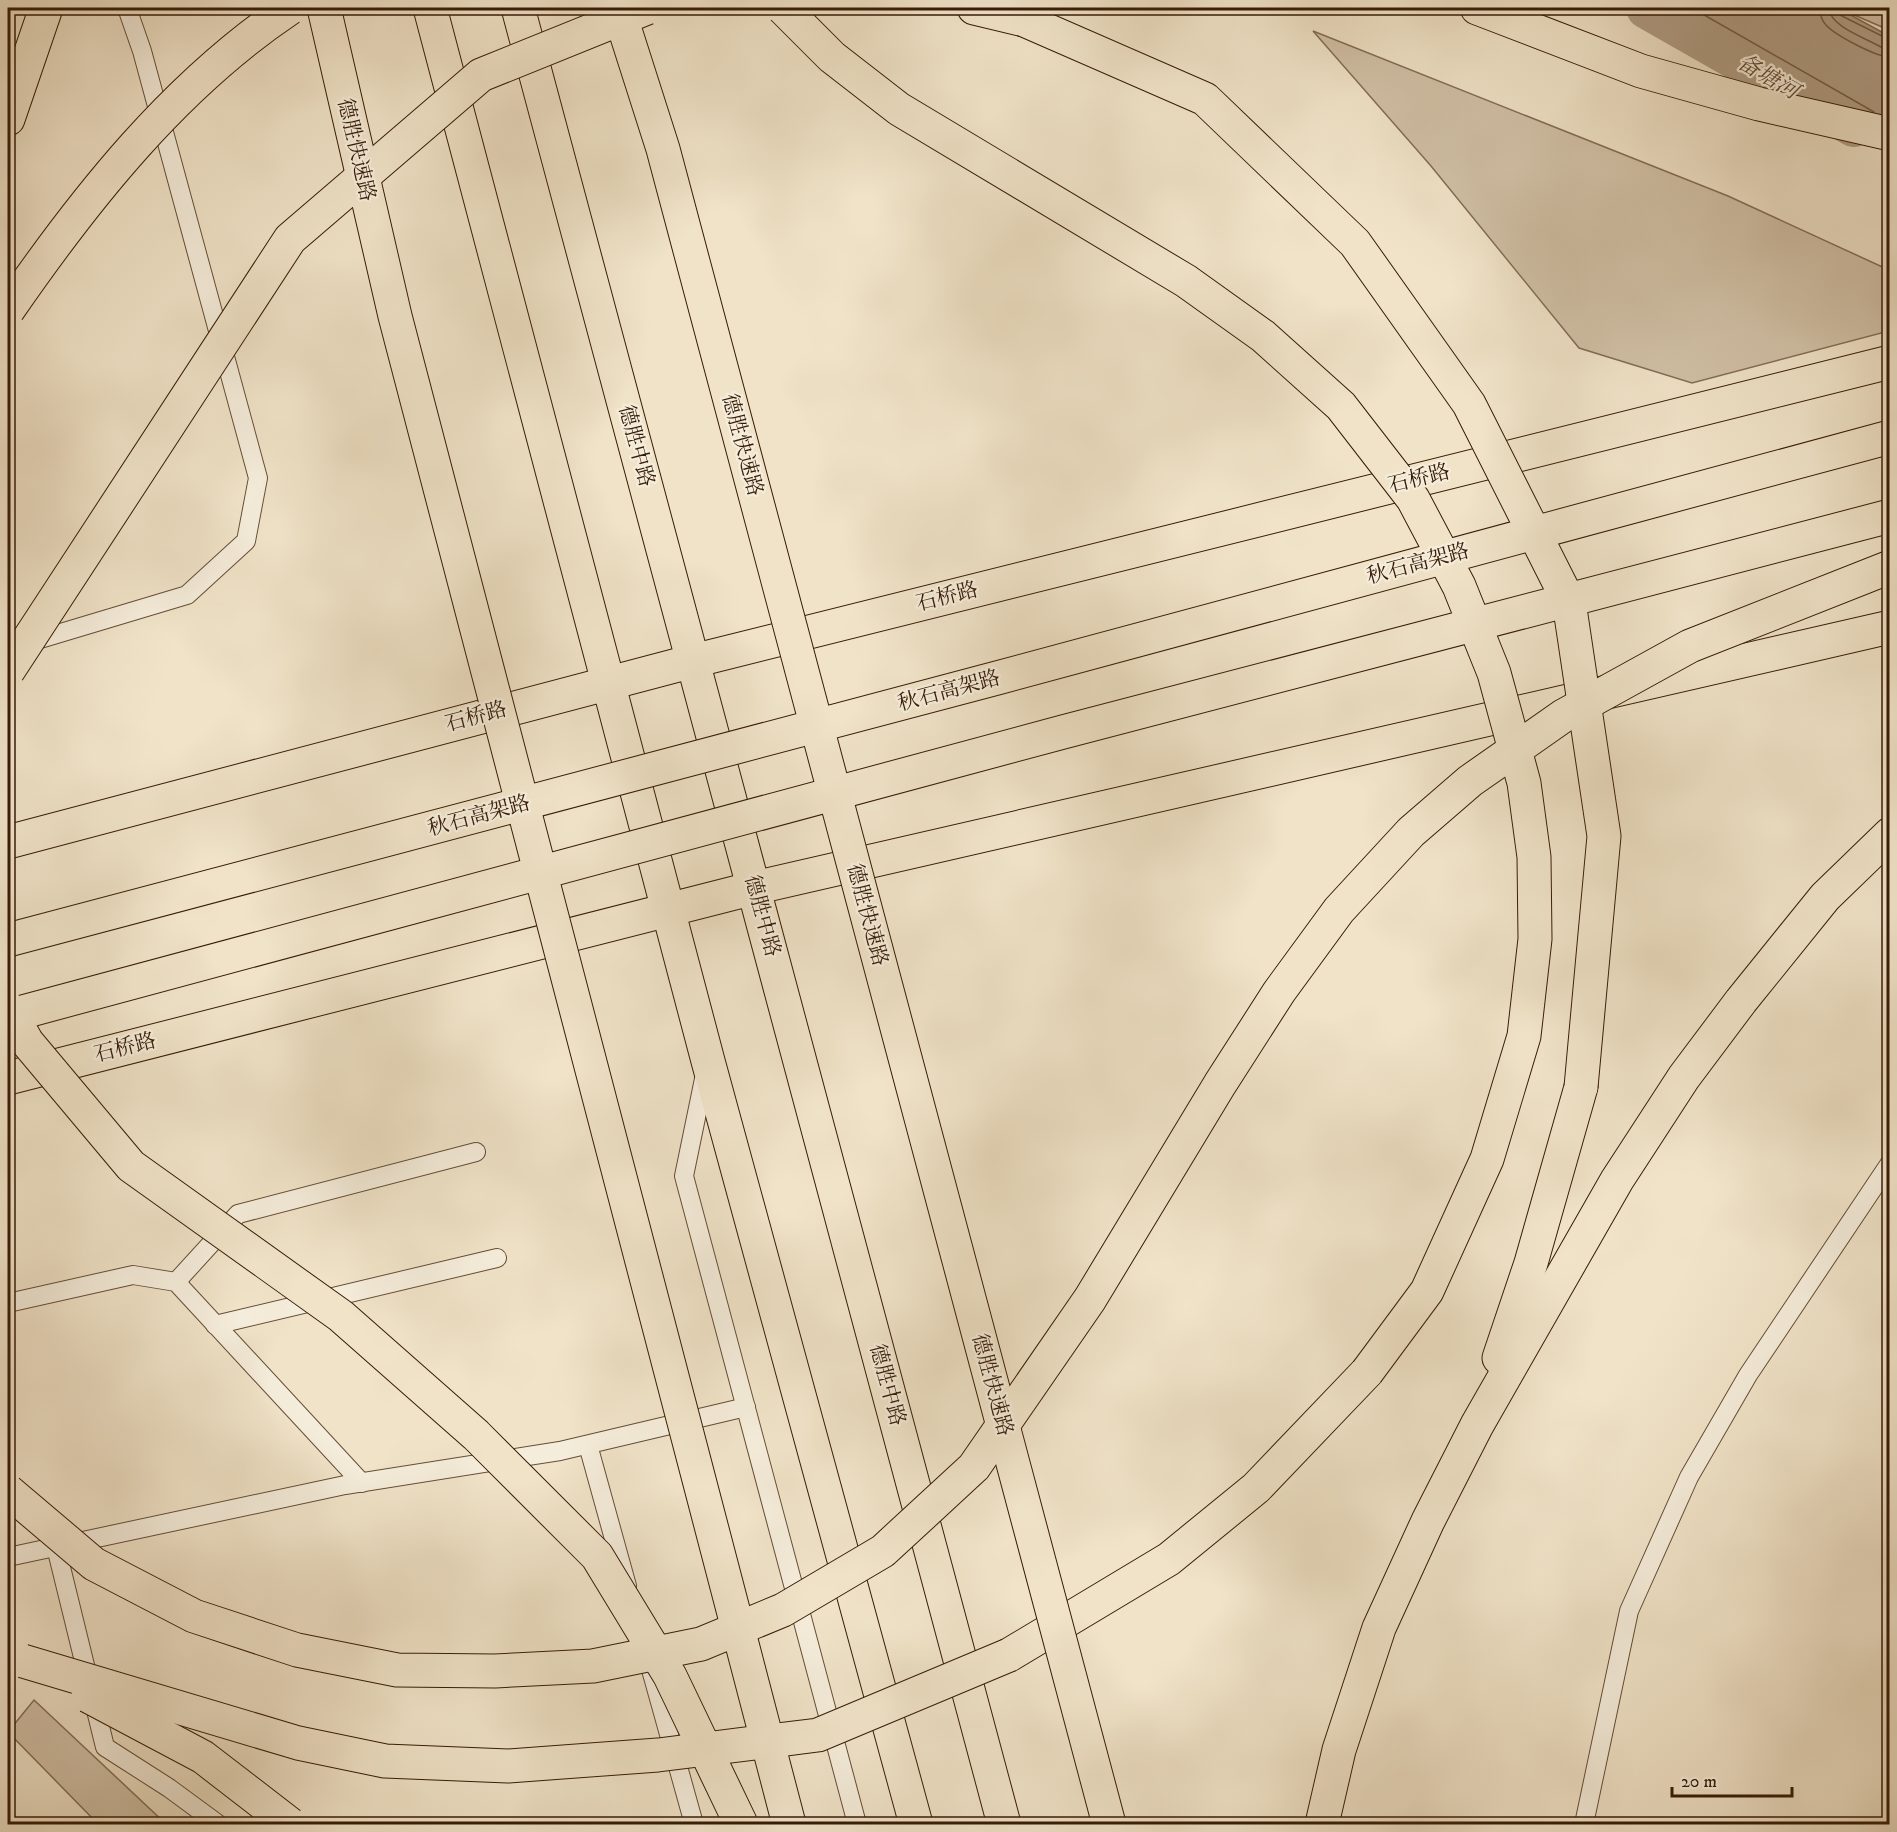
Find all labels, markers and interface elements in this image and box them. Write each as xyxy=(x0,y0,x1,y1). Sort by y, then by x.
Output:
water label: 备塘河 xyxy=(1733,49,1807,107)
street label: 德胜快速路 xyxy=(332,96,380,204)
street label: 德胜快速路 xyxy=(716,391,768,499)
street label: 德胜中路 xyxy=(613,402,659,490)
street label: 石桥路 xyxy=(1385,459,1453,499)
street label: 秋石高架路 xyxy=(1364,538,1472,590)
street label: 石桥路 xyxy=(913,577,981,617)
street label: 秋石高架路 xyxy=(895,665,1003,717)
street label: 石桥路 xyxy=(442,696,510,738)
street label: 秋石高架路 xyxy=(425,790,533,842)
street label: 德胜快速路 xyxy=(841,861,893,969)
street label: 德胜中路 xyxy=(739,872,785,960)
street label: 石桥路 xyxy=(91,1028,159,1068)
street label: 德胜快速路 xyxy=(966,1331,1018,1439)
street label: 德胜中路 xyxy=(864,1341,910,1429)
scale bar xyxy=(1672,1760,1792,1798)
text: 20 m xyxy=(1681,1771,1717,1793)

